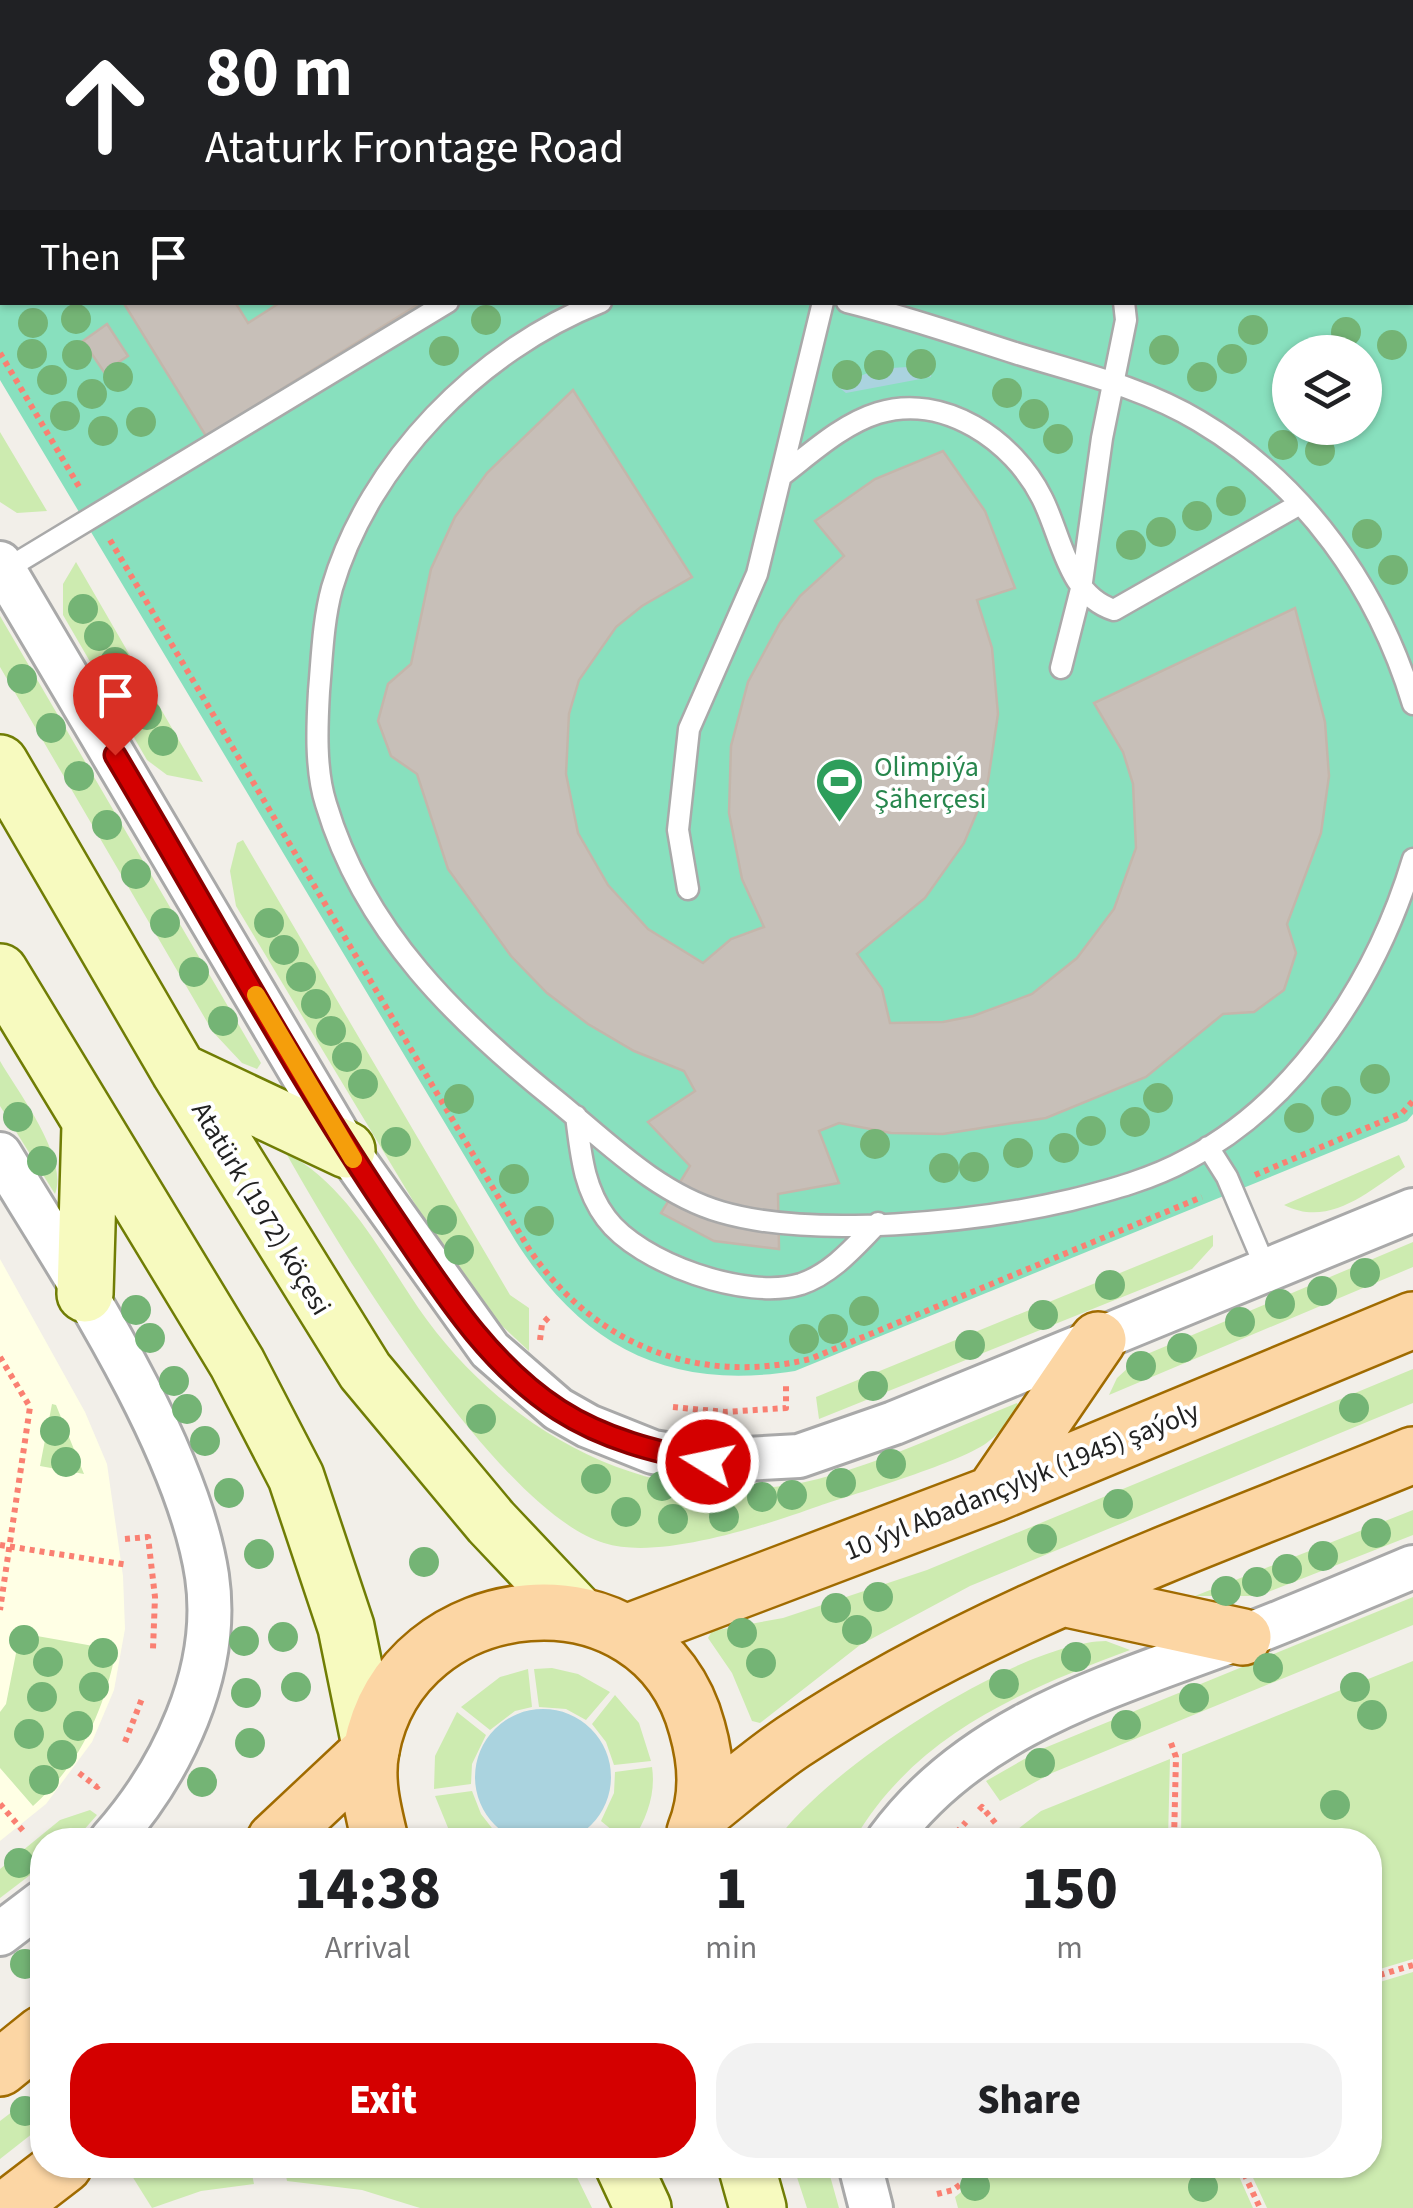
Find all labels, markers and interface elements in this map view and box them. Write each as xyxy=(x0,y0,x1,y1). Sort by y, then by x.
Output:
text: 80 m xyxy=(205,23,353,123)
icon: ahead xyxy=(40,40,170,170)
text: Ataturk Frontage Road xyxy=(205,116,624,180)
icon: arrive xyxy=(141,230,196,285)
text: Then xyxy=(40,231,121,285)
map controls xyxy=(1272,335,1382,445)
button: layers xyxy=(1272,335,1382,445)
pin xyxy=(73,653,158,756)
icon: arrive xyxy=(88,668,143,723)
place label: Olimpiýa Şäherçesi xyxy=(874,747,986,819)
sports icon: Olimpiýa Şäherçesi xyxy=(813,756,865,824)
street label: Atatürk (1972) köçesi xyxy=(181,1094,341,1323)
street label: 10 ýyl Abadançylyk (1945) şaýoly xyxy=(838,1391,1205,1571)
position arrow xyxy=(656,1410,760,1514)
text: 14:38 xyxy=(294,1847,441,1932)
text: 1 xyxy=(715,1847,747,1932)
text: 150 xyxy=(1022,1847,1118,1932)
text: Arrival xyxy=(325,1925,411,1971)
text: min xyxy=(705,1925,757,1971)
text: m xyxy=(1056,1925,1083,1971)
button: Exit xyxy=(70,2043,696,2158)
button: Share xyxy=(716,2043,1342,2158)

